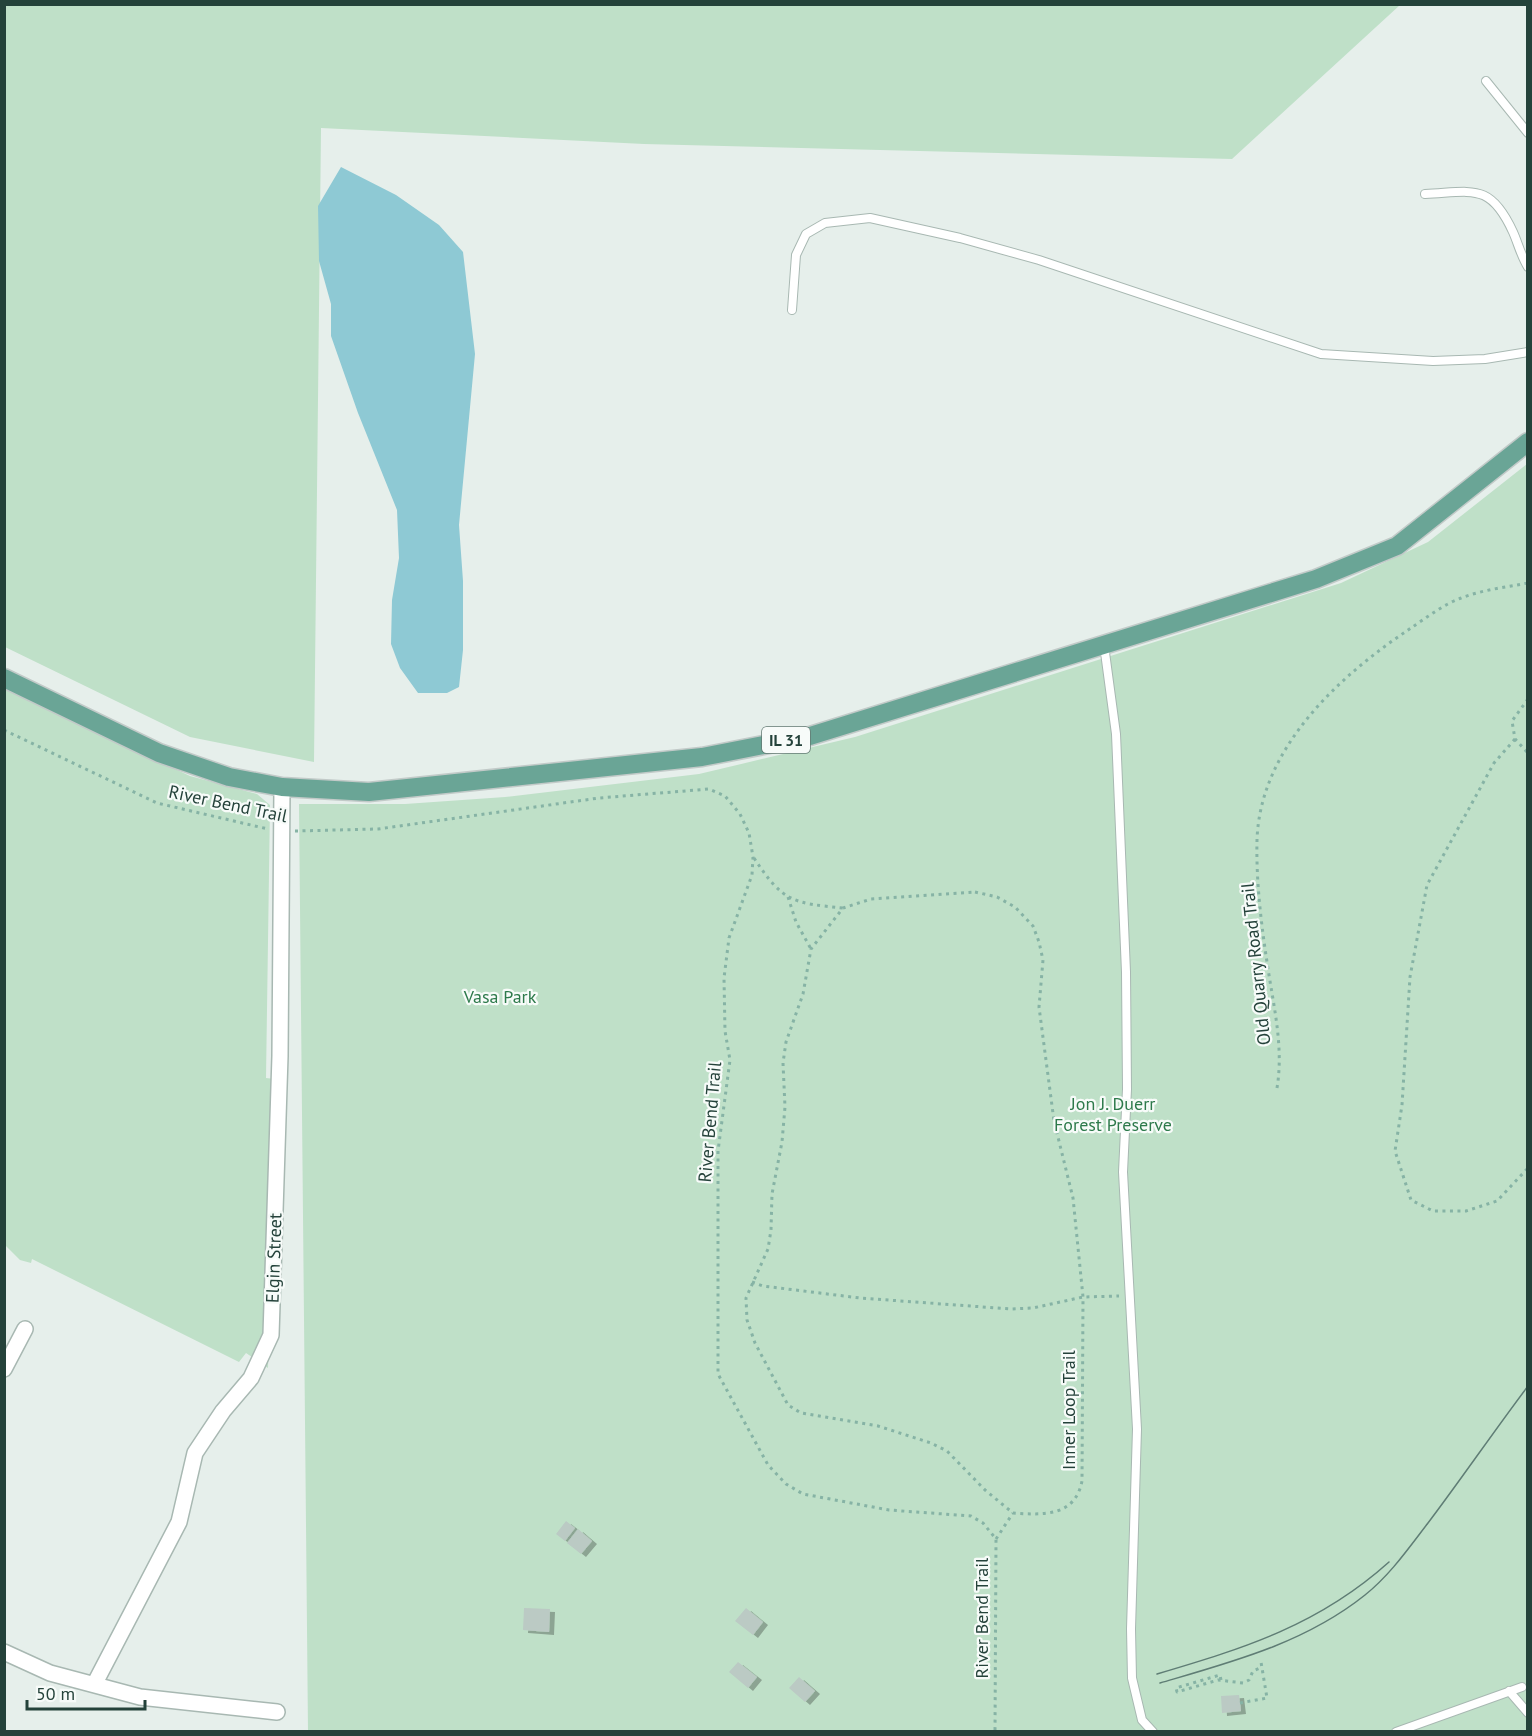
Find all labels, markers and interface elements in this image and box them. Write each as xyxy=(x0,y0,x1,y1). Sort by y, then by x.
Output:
road number: IL 31 xyxy=(762,727,810,753)
street label: River Bend Trail xyxy=(167,780,290,827)
street label: Old Quarry Road Trail xyxy=(1235,881,1275,1046)
park label: Vasa Park xyxy=(463,985,537,1008)
street label: River Bend Trail xyxy=(693,1060,726,1183)
park label: Jon J. Duerr Forest Preserve xyxy=(1054,1092,1172,1136)
street label: Elgin Street xyxy=(260,1213,287,1303)
street label: Inner Loop Trail xyxy=(1057,1349,1080,1470)
street label: River Bend Trail xyxy=(970,1557,993,1678)
scale bar xyxy=(27,1673,146,1711)
text: 50 m xyxy=(36,1682,75,1705)

